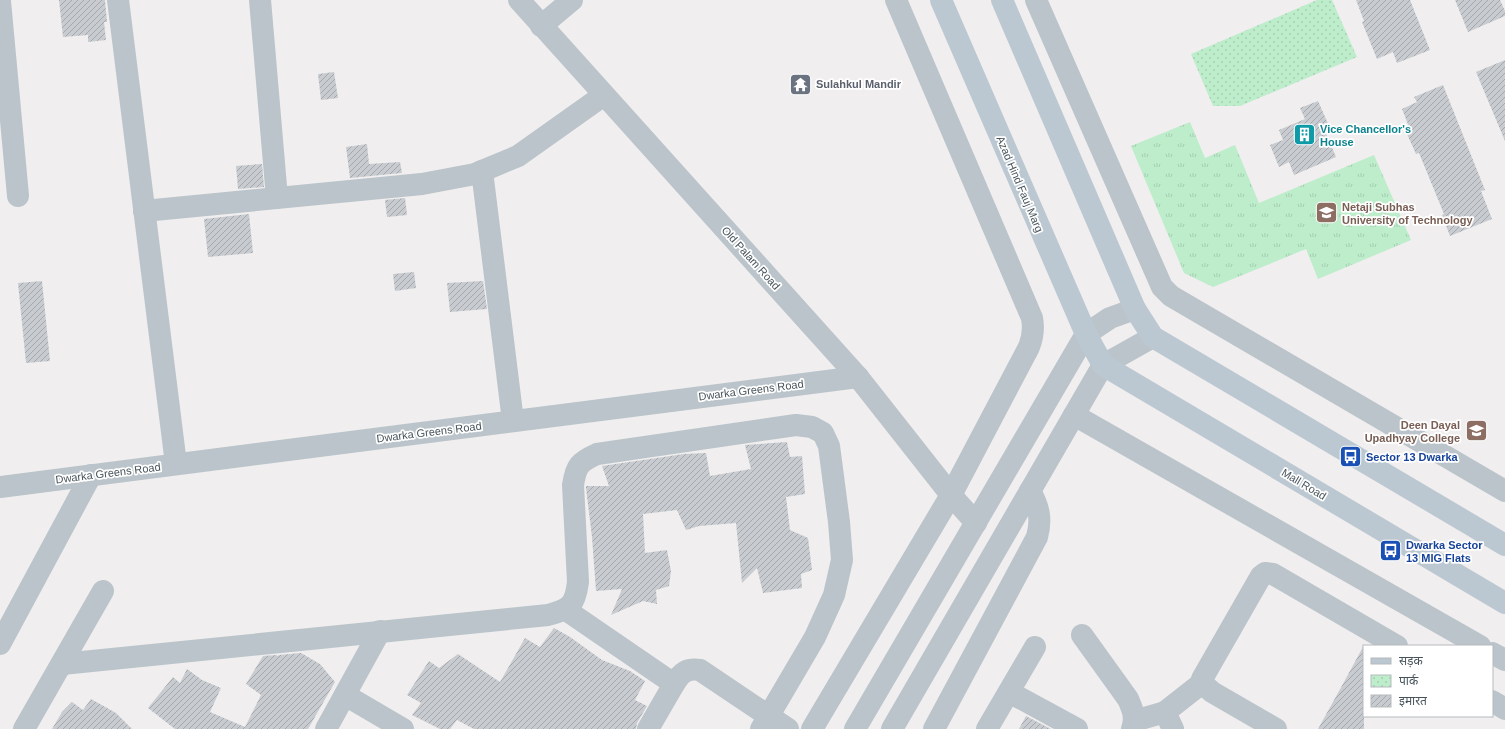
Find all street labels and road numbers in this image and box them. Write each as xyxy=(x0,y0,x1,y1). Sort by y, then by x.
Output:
street label: Azad Hind Fauj Marg xyxy=(994,134,1046,234)
street label: Old Palam Road xyxy=(720,224,782,292)
street label: Dwarka Greens Road xyxy=(698,378,804,402)
street label: Dwarka Greens Road xyxy=(376,420,482,444)
street label: Dwarka Greens Road xyxy=(55,461,161,485)
street label: Mall Road xyxy=(1280,466,1328,502)

